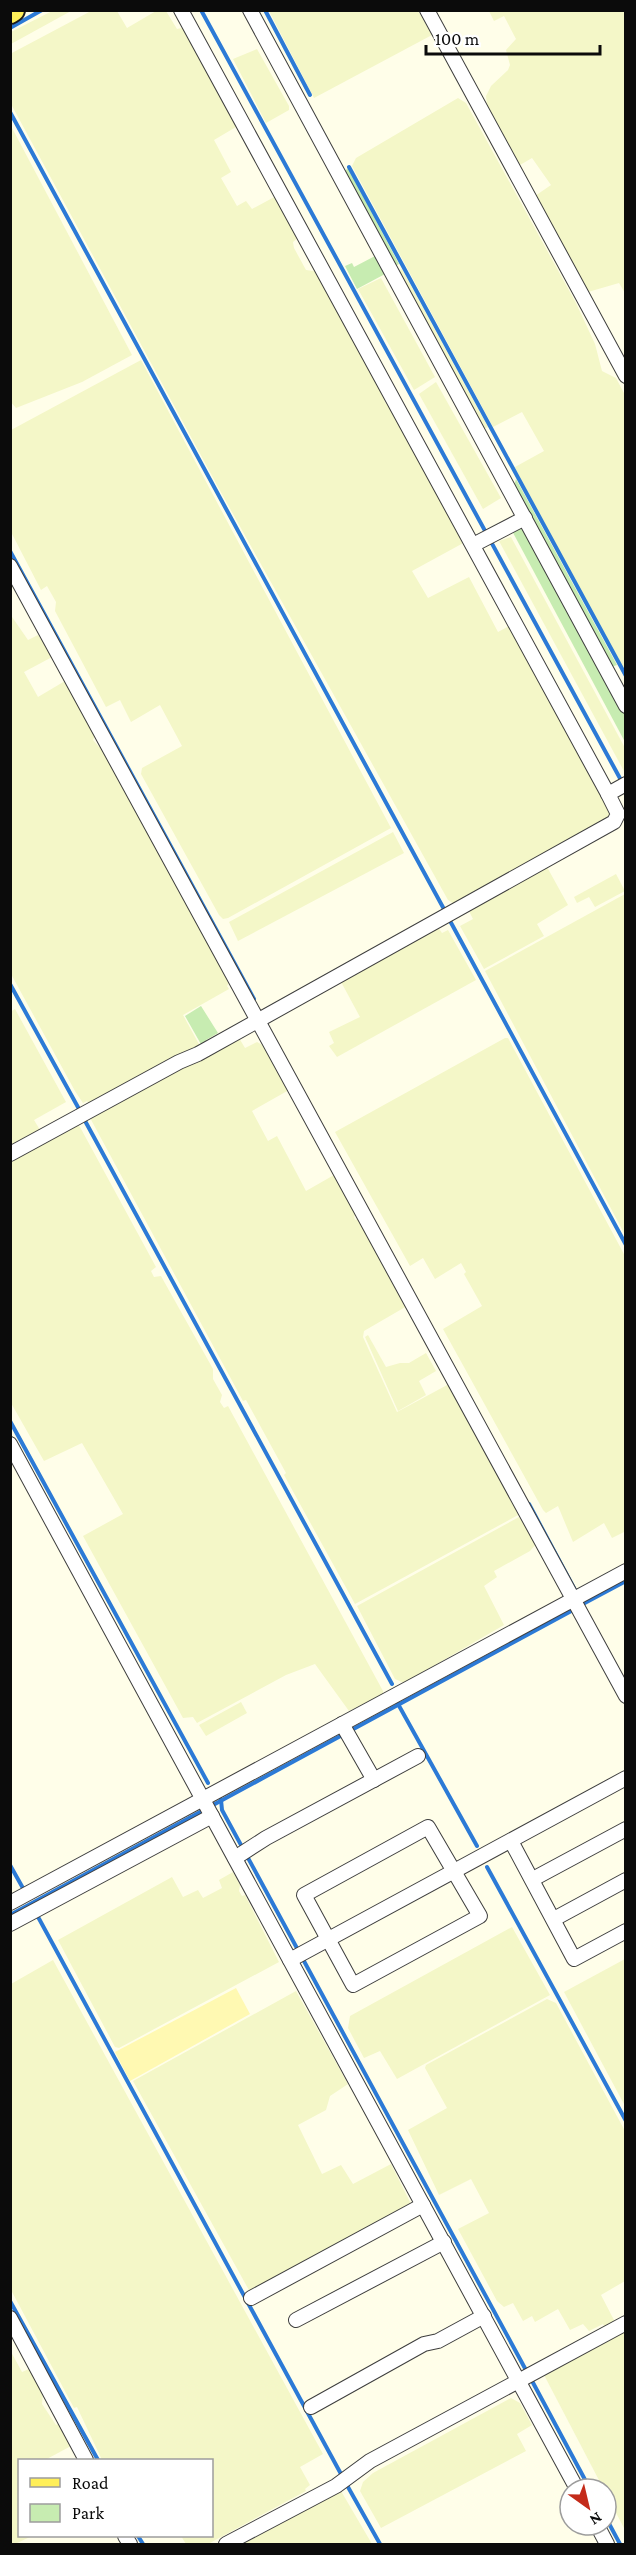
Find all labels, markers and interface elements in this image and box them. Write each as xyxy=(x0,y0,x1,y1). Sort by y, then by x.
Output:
scale bar xyxy=(426,18,600,56)
text: 100 m xyxy=(435,29,480,49)
legend xyxy=(18,2459,213,2537)
text: Road xyxy=(72,2473,109,2493)
north arrow xyxy=(558,2477,618,2537)
text: Park xyxy=(72,2503,104,2523)
text: N xyxy=(587,2509,605,2529)

